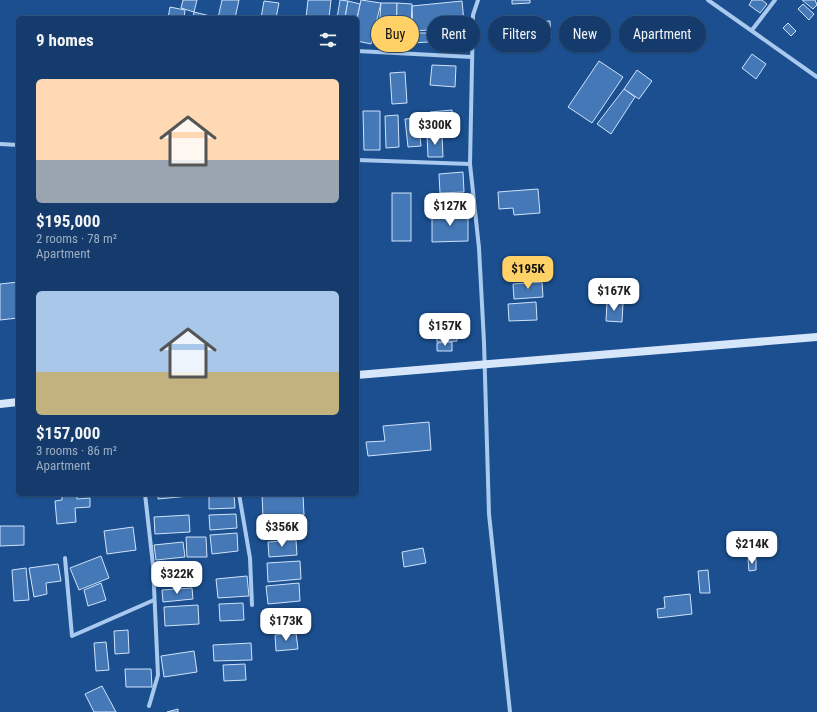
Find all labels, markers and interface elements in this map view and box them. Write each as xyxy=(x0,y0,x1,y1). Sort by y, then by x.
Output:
chip: Buy xyxy=(371,16,419,52)
chip: Rent xyxy=(427,16,480,52)
chip: Filters xyxy=(488,16,551,52)
chip: New xyxy=(559,16,611,52)
chip: Apartment xyxy=(619,16,706,52)
icon: filters xyxy=(317,29,339,51)
text: 9 homes xyxy=(36,30,94,50)
icon: home xyxy=(152,105,224,177)
pin: $300K xyxy=(407,112,463,146)
text: $300K xyxy=(418,117,452,132)
pin: $127K xyxy=(422,193,478,227)
text: $127K xyxy=(433,198,467,213)
text: $195,000 xyxy=(36,211,100,231)
text: 2 rooms · 78 m² xyxy=(36,231,117,246)
text: Apartment xyxy=(36,246,90,261)
pin: $195K xyxy=(500,256,556,290)
text: $195K xyxy=(511,261,545,276)
pin: $167K xyxy=(586,278,642,312)
text: $167K xyxy=(597,283,631,298)
pin: $157K xyxy=(417,313,473,347)
icon: home xyxy=(152,317,224,389)
text: $157K xyxy=(428,318,462,333)
text: $157,000 xyxy=(36,423,100,443)
text: 3 rooms · 86 m² xyxy=(36,443,117,458)
text: Apartment xyxy=(36,458,90,473)
pin: $356K xyxy=(254,514,310,548)
text: $356K xyxy=(265,519,299,534)
pin: $214K xyxy=(724,531,780,565)
text: $214K xyxy=(735,536,769,551)
pin: $322K xyxy=(149,561,205,595)
text: $322K xyxy=(160,566,194,581)
pin: $173K xyxy=(258,608,314,642)
text: $173K xyxy=(269,613,303,628)

